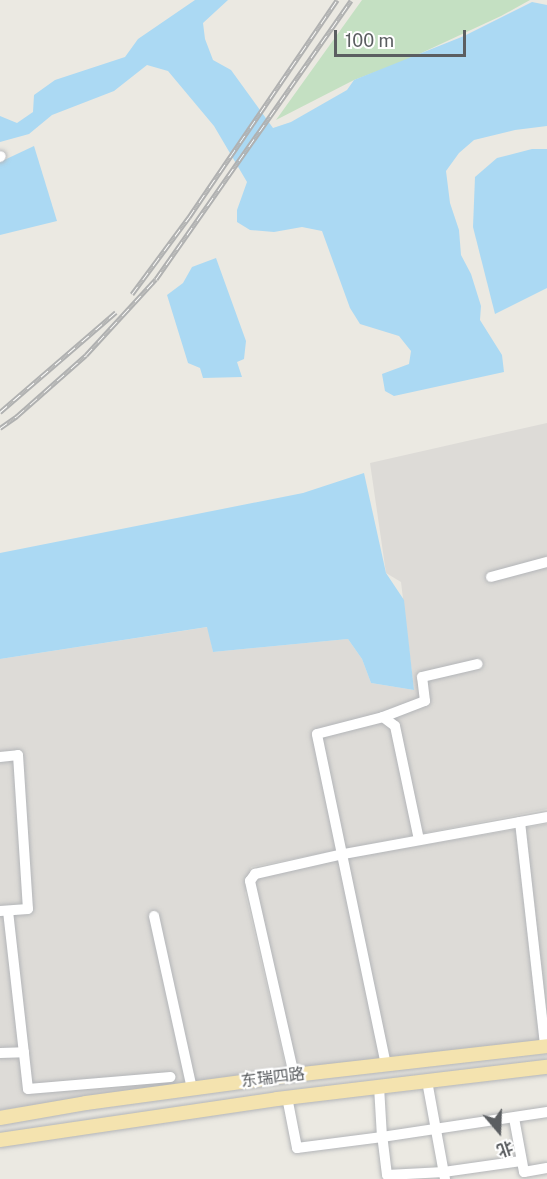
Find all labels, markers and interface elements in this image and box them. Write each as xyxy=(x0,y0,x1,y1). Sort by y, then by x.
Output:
scale bar xyxy=(337,18,469,56)
text: 100 m xyxy=(345,30,394,51)
street label: 东瑞四路 xyxy=(240,1065,306,1091)
north arrow xyxy=(469,1101,529,1161)
text: 北 xyxy=(494,1137,516,1160)

